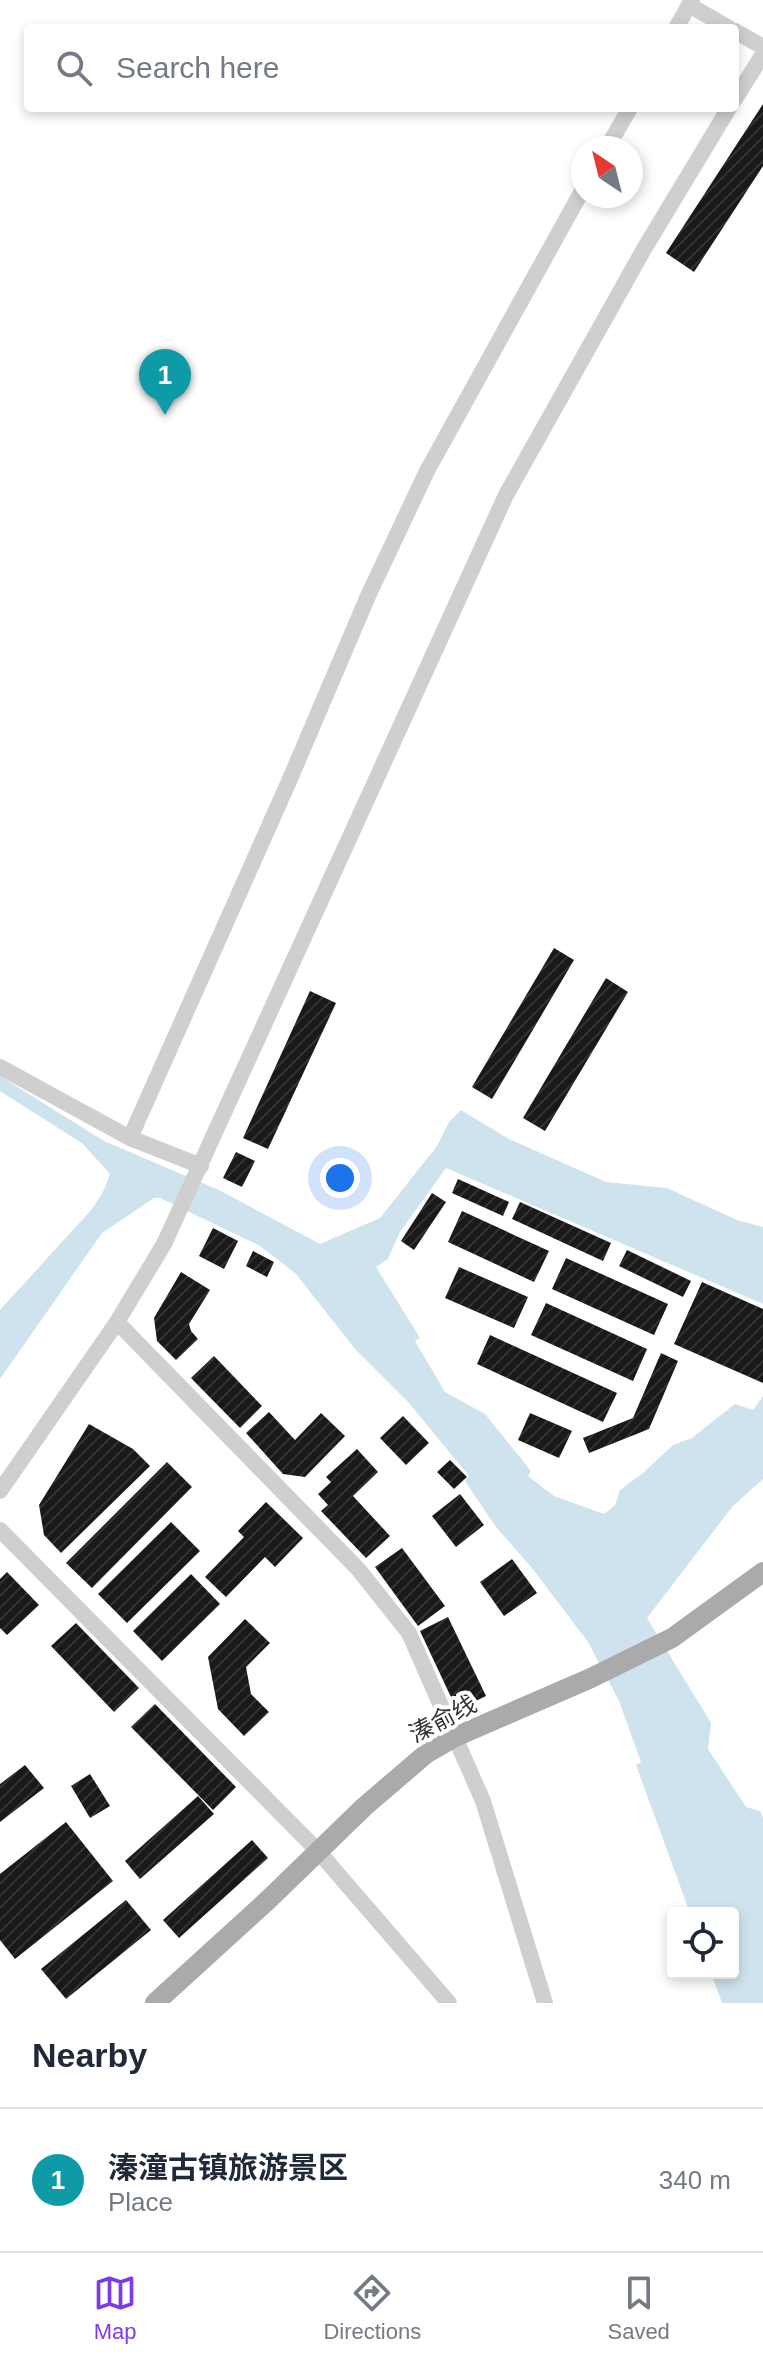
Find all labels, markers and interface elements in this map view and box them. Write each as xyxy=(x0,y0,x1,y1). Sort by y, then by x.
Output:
search box xyxy=(24,24,739,112)
icon: search xyxy=(52,46,96,90)
text: Search here xyxy=(116,51,279,84)
north arrow xyxy=(571,136,643,208)
pin: 1 xyxy=(139,349,191,415)
your location xyxy=(320,1158,360,1198)
street label: 溱俞线 xyxy=(405,1690,481,1747)
map controls xyxy=(667,1907,739,1979)
button: locate xyxy=(667,1907,739,1979)
text: Nearby xyxy=(32,2036,147,2074)
text: 溱潼古镇旅游景区 xyxy=(108,2151,348,2184)
text: 1 xyxy=(51,2165,65,2195)
text: 340 m xyxy=(659,2165,731,2195)
text: Place xyxy=(108,2187,173,2217)
tab: Map xyxy=(93,2271,137,2345)
tab: Directions xyxy=(323,2271,421,2345)
tab: Saved xyxy=(607,2271,670,2345)

